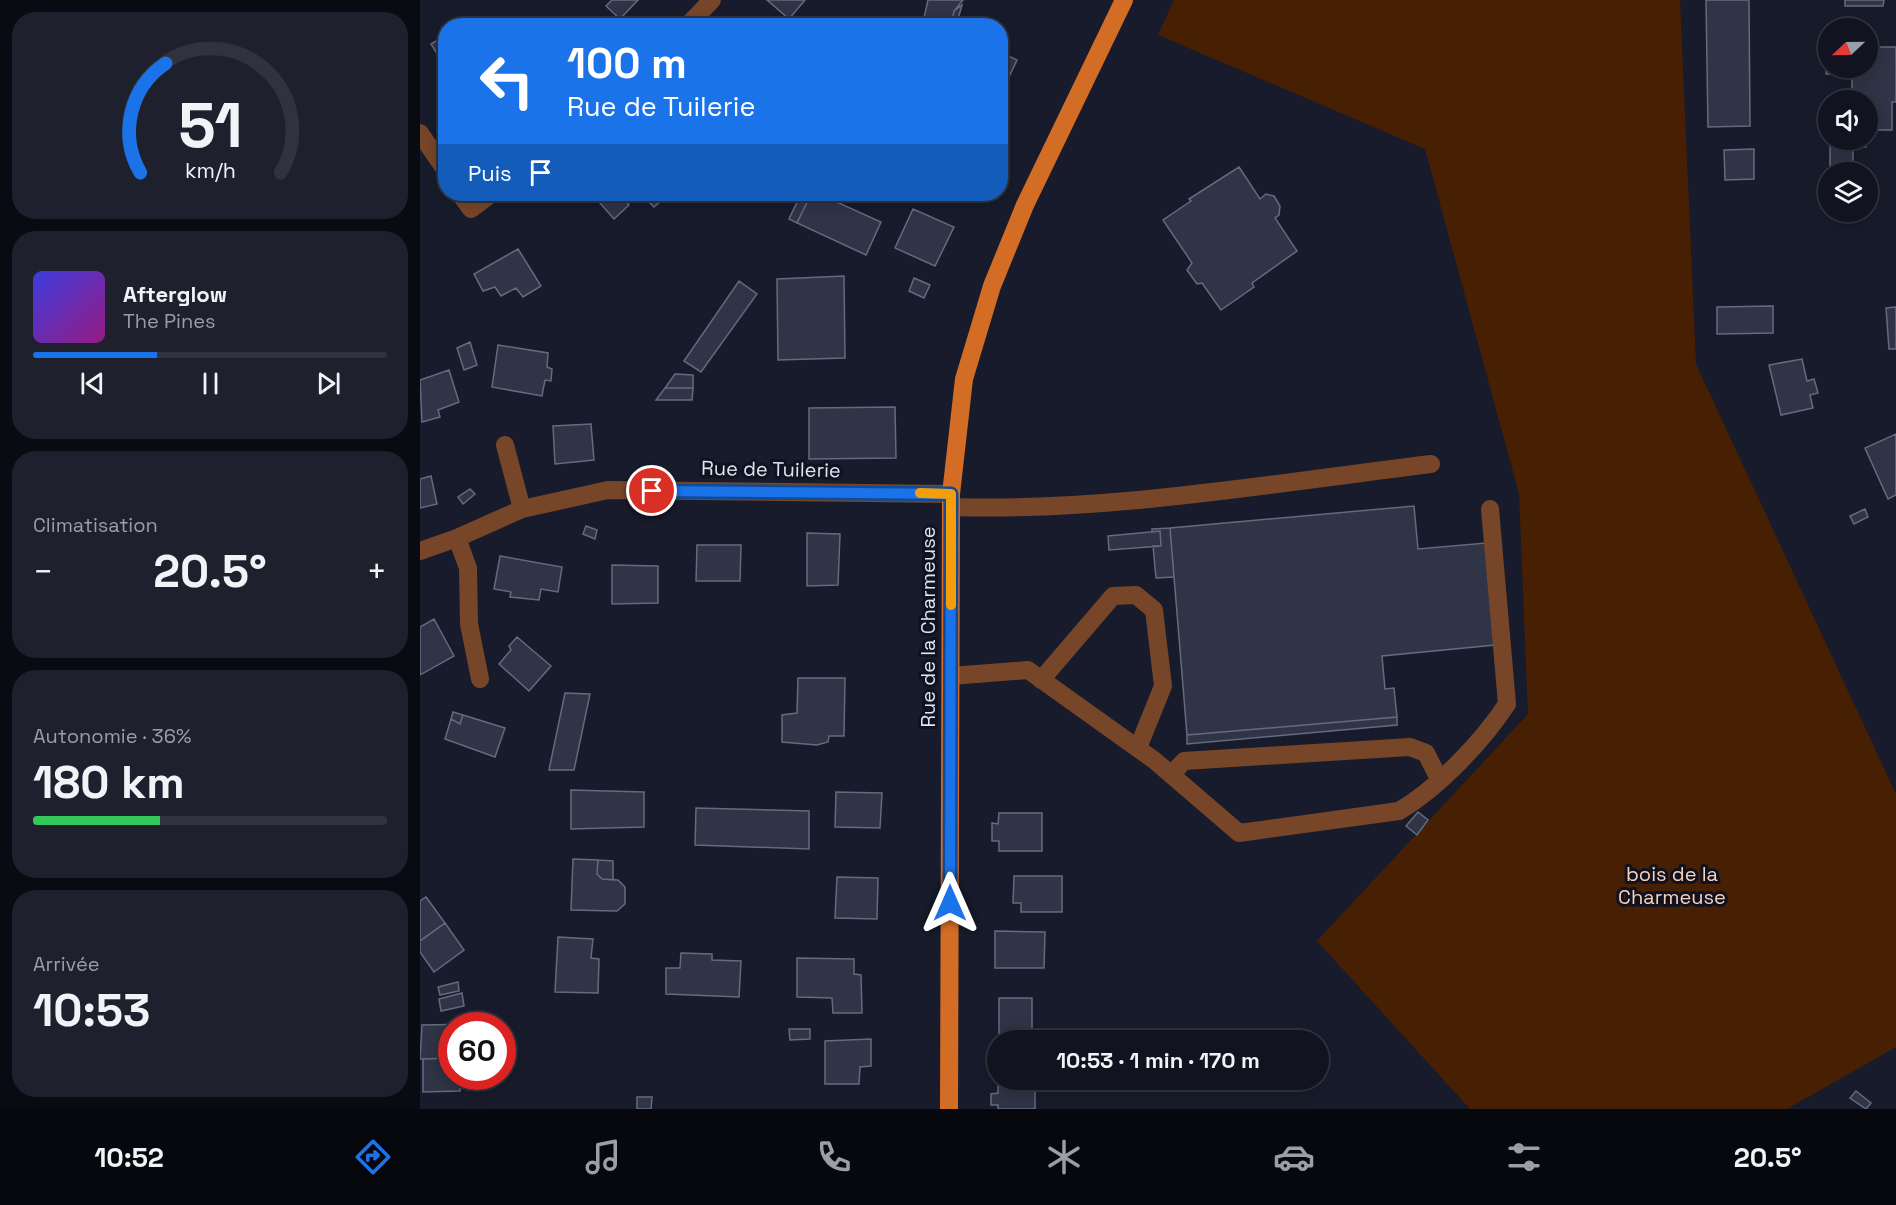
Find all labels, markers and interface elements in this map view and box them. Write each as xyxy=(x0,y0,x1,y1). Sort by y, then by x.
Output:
north arrow xyxy=(1818,18,1878,78)
map controls xyxy=(1818,18,1878,222)
text: 100 m xyxy=(567,37,687,90)
icon: left xyxy=(468,42,546,120)
text: 51 xyxy=(178,86,242,165)
text: Rue de Tuilerie xyxy=(567,89,755,124)
button: sound xyxy=(1818,90,1878,150)
icon: arrive xyxy=(524,156,557,189)
text: km/h xyxy=(184,157,236,184)
text: Puis xyxy=(468,159,512,187)
button: layers xyxy=(1818,162,1878,222)
text: Afterglow xyxy=(123,280,227,308)
text: The Pines xyxy=(123,308,216,334)
icon: previous xyxy=(76,367,109,400)
icon: pause xyxy=(194,367,227,400)
icon: next xyxy=(312,367,345,400)
street label: Rue de Tuilerie xyxy=(701,455,841,483)
pin xyxy=(626,465,677,516)
icon: arrive xyxy=(635,474,668,507)
text: Climatisation xyxy=(33,512,158,538)
street label: Rue de la Charmeuse xyxy=(915,526,941,728)
text: 20.5° xyxy=(153,543,267,600)
text: − xyxy=(33,551,53,593)
text: + xyxy=(367,551,387,593)
text: Autonomie · 36% xyxy=(33,723,191,749)
text: 180 km xyxy=(33,754,185,811)
park label: bois de la Charmeuse xyxy=(1618,861,1726,910)
position arrow xyxy=(918,871,982,935)
text: Arrivée xyxy=(33,951,100,977)
text: 10:53 xyxy=(33,982,150,1039)
speed limit sign: 60 xyxy=(438,1012,516,1090)
text: 10:53 · 1 min · 170 m xyxy=(1056,1046,1260,1074)
icon: directions xyxy=(352,1136,394,1178)
icon: music xyxy=(582,1136,624,1178)
icon: phone xyxy=(813,1136,855,1178)
icon: climate xyxy=(1043,1136,1085,1178)
icon: car xyxy=(1273,1136,1315,1178)
icon: filters xyxy=(1503,1136,1545,1178)
text: 10:52 xyxy=(94,1140,164,1175)
text: 20.5° xyxy=(1734,1140,1802,1175)

